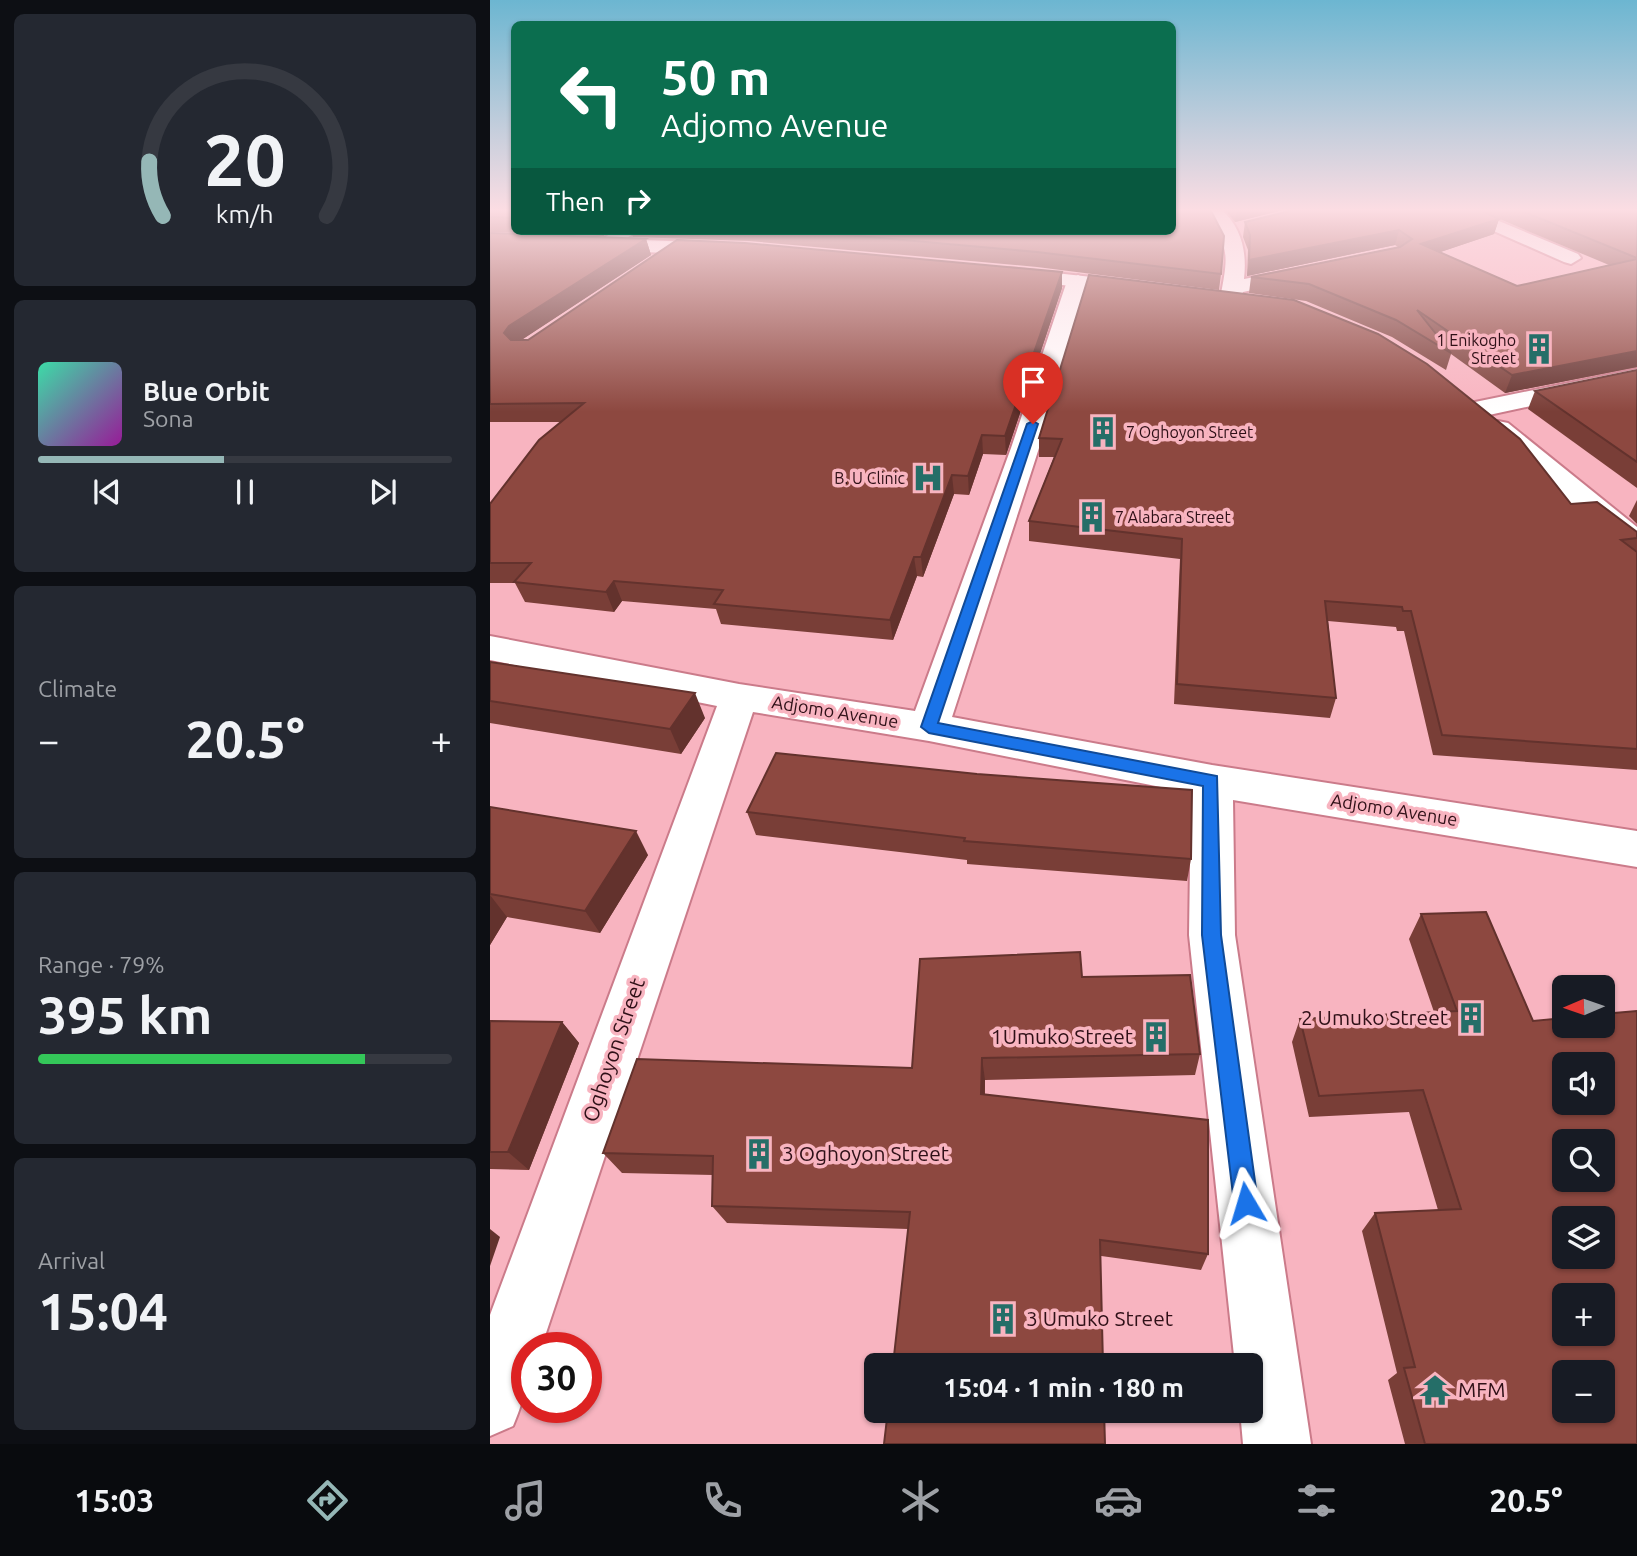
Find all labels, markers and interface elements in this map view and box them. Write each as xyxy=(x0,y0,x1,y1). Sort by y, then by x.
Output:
icon: left xyxy=(546,49,637,140)
text: 50 m xyxy=(661,49,770,104)
text: Adjomo Avenue xyxy=(661,107,888,143)
text: 20 xyxy=(204,118,286,200)
icon: right xyxy=(619,182,657,220)
text: Then xyxy=(546,187,605,216)
text: km/h xyxy=(216,200,274,228)
place label: 1 Enikogho Street xyxy=(1436,331,1517,367)
building icon: 1 Enikogho Street xyxy=(1522,332,1556,366)
pin xyxy=(1003,352,1063,424)
icon: arrive xyxy=(1014,363,1052,401)
text: Blue Orbit xyxy=(143,377,270,406)
text: Sona xyxy=(143,406,193,431)
building icon: 7 Oghoyon Street xyxy=(1086,415,1120,449)
place label: 7 Oghoyon Street xyxy=(1126,423,1254,441)
hospital icon: B. U Clinic xyxy=(911,461,945,495)
place label: B. U Clinic xyxy=(834,469,906,487)
icon: previous xyxy=(88,473,126,511)
icon: pause xyxy=(226,473,264,511)
icon: next xyxy=(364,473,402,511)
building icon: 7 Alabara Street xyxy=(1075,500,1109,534)
place label: 7 Alabara Street xyxy=(1115,508,1231,526)
text: Climate xyxy=(38,676,117,701)
street label: Adjomo Avenue xyxy=(770,691,900,731)
text: 20.5° xyxy=(185,710,305,768)
text: − xyxy=(38,719,59,761)
text: + xyxy=(431,719,452,761)
street label: Adjomo Avenue xyxy=(1329,789,1459,829)
text: Range · 79% xyxy=(38,952,165,977)
street label: Oghoyon Street xyxy=(577,975,649,1125)
north arrow xyxy=(1552,975,1615,1038)
map controls xyxy=(1552,975,1615,1423)
text: 395 km xyxy=(38,986,212,1044)
building icon: 2 Umuko Street xyxy=(1454,1001,1488,1035)
place label: 2 Umuko Street xyxy=(1301,1005,1448,1029)
building icon: 1Umuko Street xyxy=(1139,1020,1173,1054)
place label: 1Umuko Street xyxy=(991,1024,1133,1048)
button: sound xyxy=(1552,1052,1615,1115)
button: search xyxy=(1552,1129,1615,1192)
building icon: 3 Oghoyon Street xyxy=(742,1137,776,1171)
place label: 3 Oghoyon Street xyxy=(782,1141,949,1165)
position arrow xyxy=(1209,1166,1283,1240)
button: layers xyxy=(1552,1206,1615,1269)
text: Arrival xyxy=(38,1248,105,1273)
text: 15:04 xyxy=(38,1282,168,1340)
button: + xyxy=(1552,1283,1615,1346)
building icon: 3 Umuko Street xyxy=(986,1302,1020,1336)
place label: 3 Umuko Street xyxy=(1026,1306,1173,1330)
speed limit sign: 30 xyxy=(511,1332,602,1423)
button: − xyxy=(1552,1360,1615,1423)
text: 15:04 · 1 min · 180 m xyxy=(943,1373,1184,1402)
temple icon: MFM xyxy=(1418,1373,1452,1407)
place label: MFM xyxy=(1458,1377,1506,1401)
icon: directions xyxy=(303,1476,352,1525)
icon: music xyxy=(501,1476,550,1525)
icon: phone xyxy=(698,1476,747,1525)
icon: climate xyxy=(896,1476,945,1525)
icon: car xyxy=(1094,1476,1143,1525)
icon: filters xyxy=(1292,1476,1341,1525)
text: 15:03 xyxy=(74,1482,154,1518)
text: 20.5° xyxy=(1489,1482,1563,1518)

